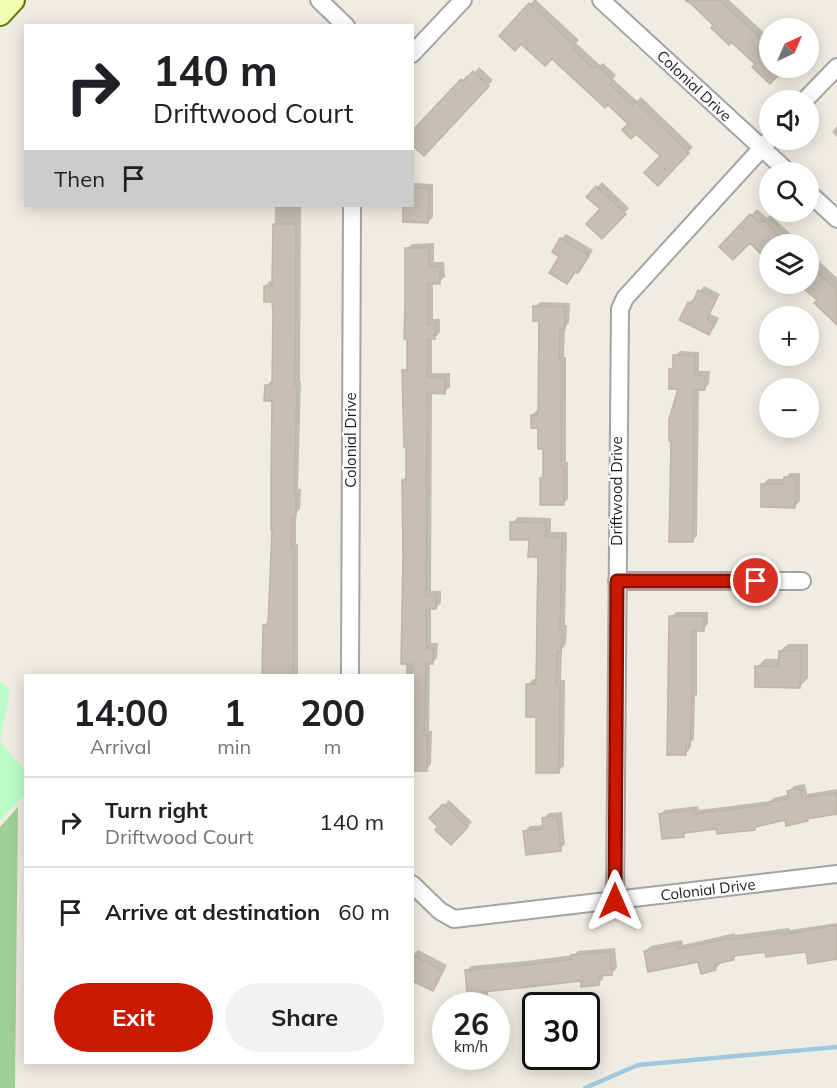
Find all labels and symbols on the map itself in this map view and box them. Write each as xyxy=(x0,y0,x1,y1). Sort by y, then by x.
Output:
north arrow xyxy=(759,18,819,78)
street label: Colonial Drive xyxy=(653,46,736,125)
street label: Colonial Drive xyxy=(341,392,360,488)
street label: Driftwood Drive xyxy=(607,436,626,546)
pin xyxy=(730,555,781,606)
position arrow xyxy=(583,869,647,933)
street label: Colonial Drive xyxy=(659,874,756,905)
speed limit sign: 30 xyxy=(522,992,600,1070)

